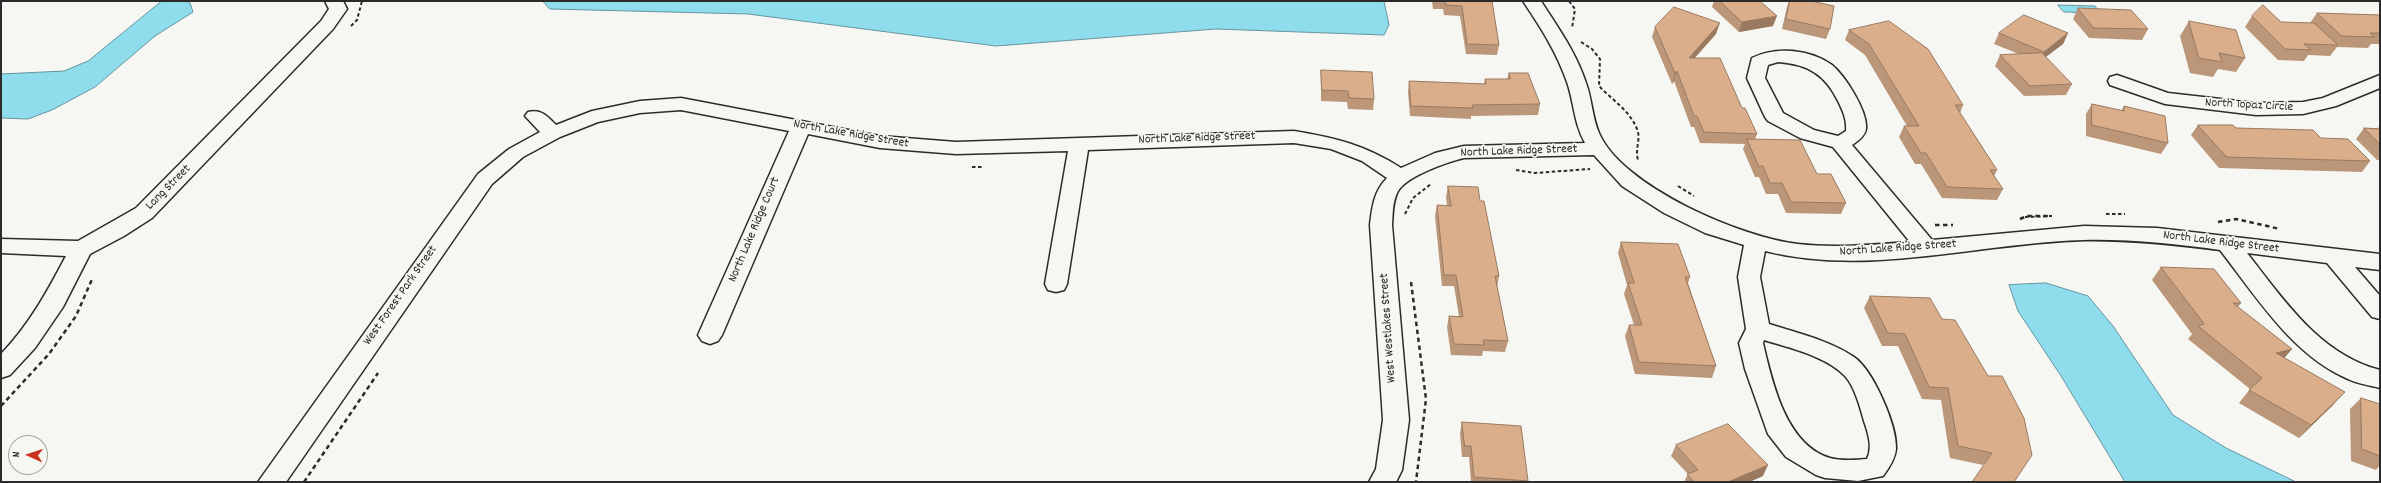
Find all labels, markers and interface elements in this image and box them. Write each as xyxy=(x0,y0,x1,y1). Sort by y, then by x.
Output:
street label: North Topaz Circle xyxy=(2205,96,2293,116)
street label: North Lake Ridge Street xyxy=(792,117,910,153)
street label: North Lake Ridge Street xyxy=(1138,129,1256,149)
street label: North Lake Ridge Street xyxy=(1460,142,1578,162)
street label: Lang Street xyxy=(143,162,195,214)
street label: North Lake Ridge Court xyxy=(726,175,784,285)
street label: North Lake Ridge Street xyxy=(2162,228,2280,258)
street label: North Lake Ridge Street xyxy=(1839,237,1957,261)
street label: West Forest Park Street xyxy=(361,243,441,349)
street label: West Westlakes Street xyxy=(1377,273,1401,383)
north arrow xyxy=(8,435,48,475)
text: N xyxy=(9,451,25,458)

